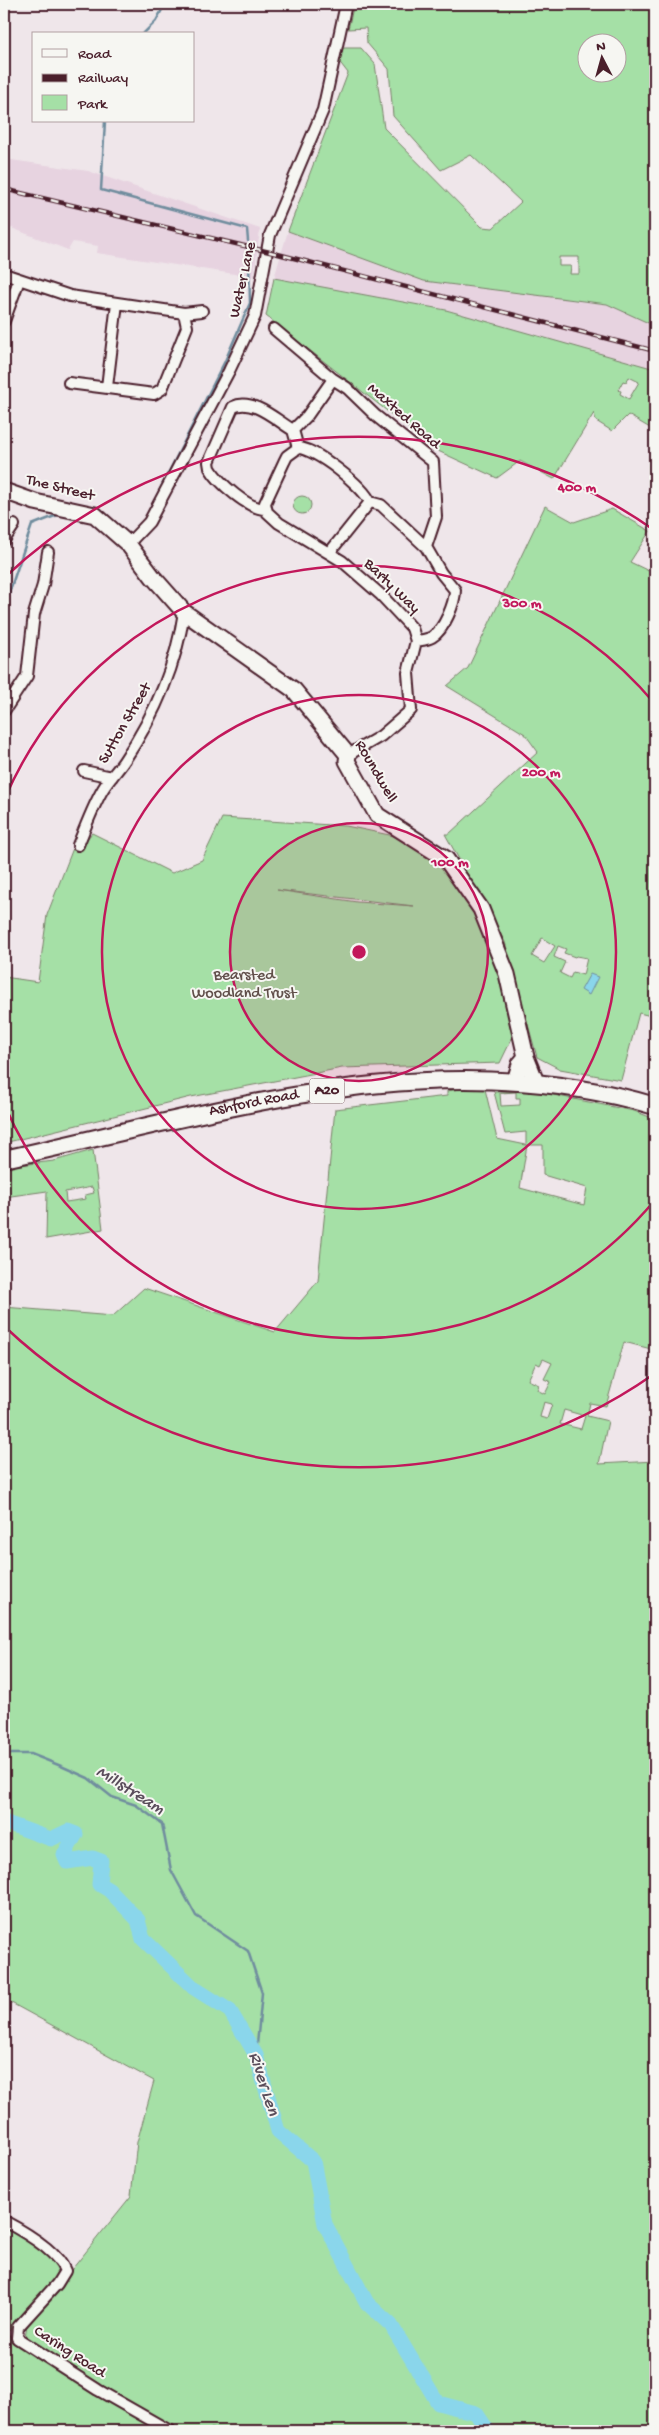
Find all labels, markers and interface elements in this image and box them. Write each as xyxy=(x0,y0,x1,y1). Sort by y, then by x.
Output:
legend xyxy=(32,32,195,122)
north arrow xyxy=(576,32,626,82)
text: N xyxy=(595,39,606,56)
text: Road xyxy=(78,46,112,64)
text: Railway xyxy=(78,70,129,88)
text: Park xyxy=(77,96,108,114)
street label: Water Lane xyxy=(226,239,262,320)
street label: Maxted Road xyxy=(362,380,445,455)
street label: The Street xyxy=(23,471,97,507)
text: 400 m xyxy=(557,479,597,497)
street label: Barty Way xyxy=(358,555,423,619)
text: 300 m xyxy=(501,595,542,613)
street label: Sutton Street xyxy=(95,679,158,768)
street label: Roundwell xyxy=(350,737,400,807)
text: 200 m xyxy=(522,764,561,782)
text: 100 m xyxy=(430,854,469,872)
centre of rings xyxy=(350,943,368,961)
park label: Bearsted Woodland Trust xyxy=(192,967,298,1004)
road number: A20 xyxy=(310,1078,344,1104)
street label: Ashford Road xyxy=(207,1085,302,1121)
water label: Millstream xyxy=(92,1762,168,1820)
water label: River Len xyxy=(243,2050,283,2119)
street label: Caring Road xyxy=(29,2323,110,2384)

